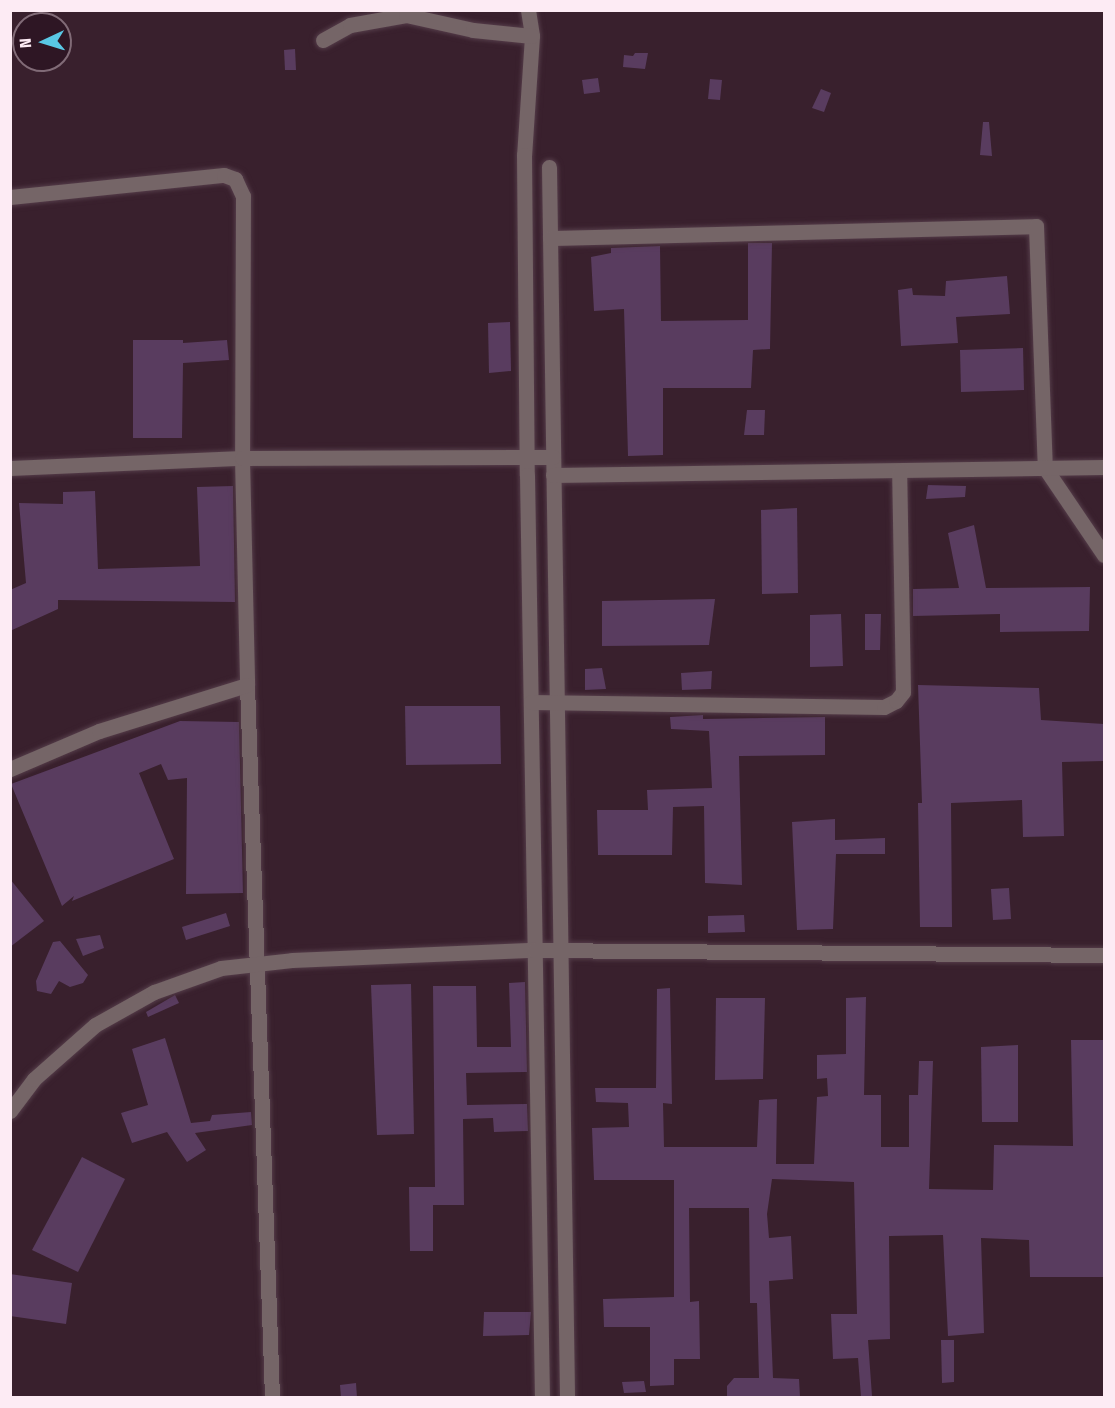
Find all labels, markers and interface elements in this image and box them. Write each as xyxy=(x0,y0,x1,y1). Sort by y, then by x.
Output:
north arrow xyxy=(12,12,72,72)
text: N xyxy=(16,38,35,49)

